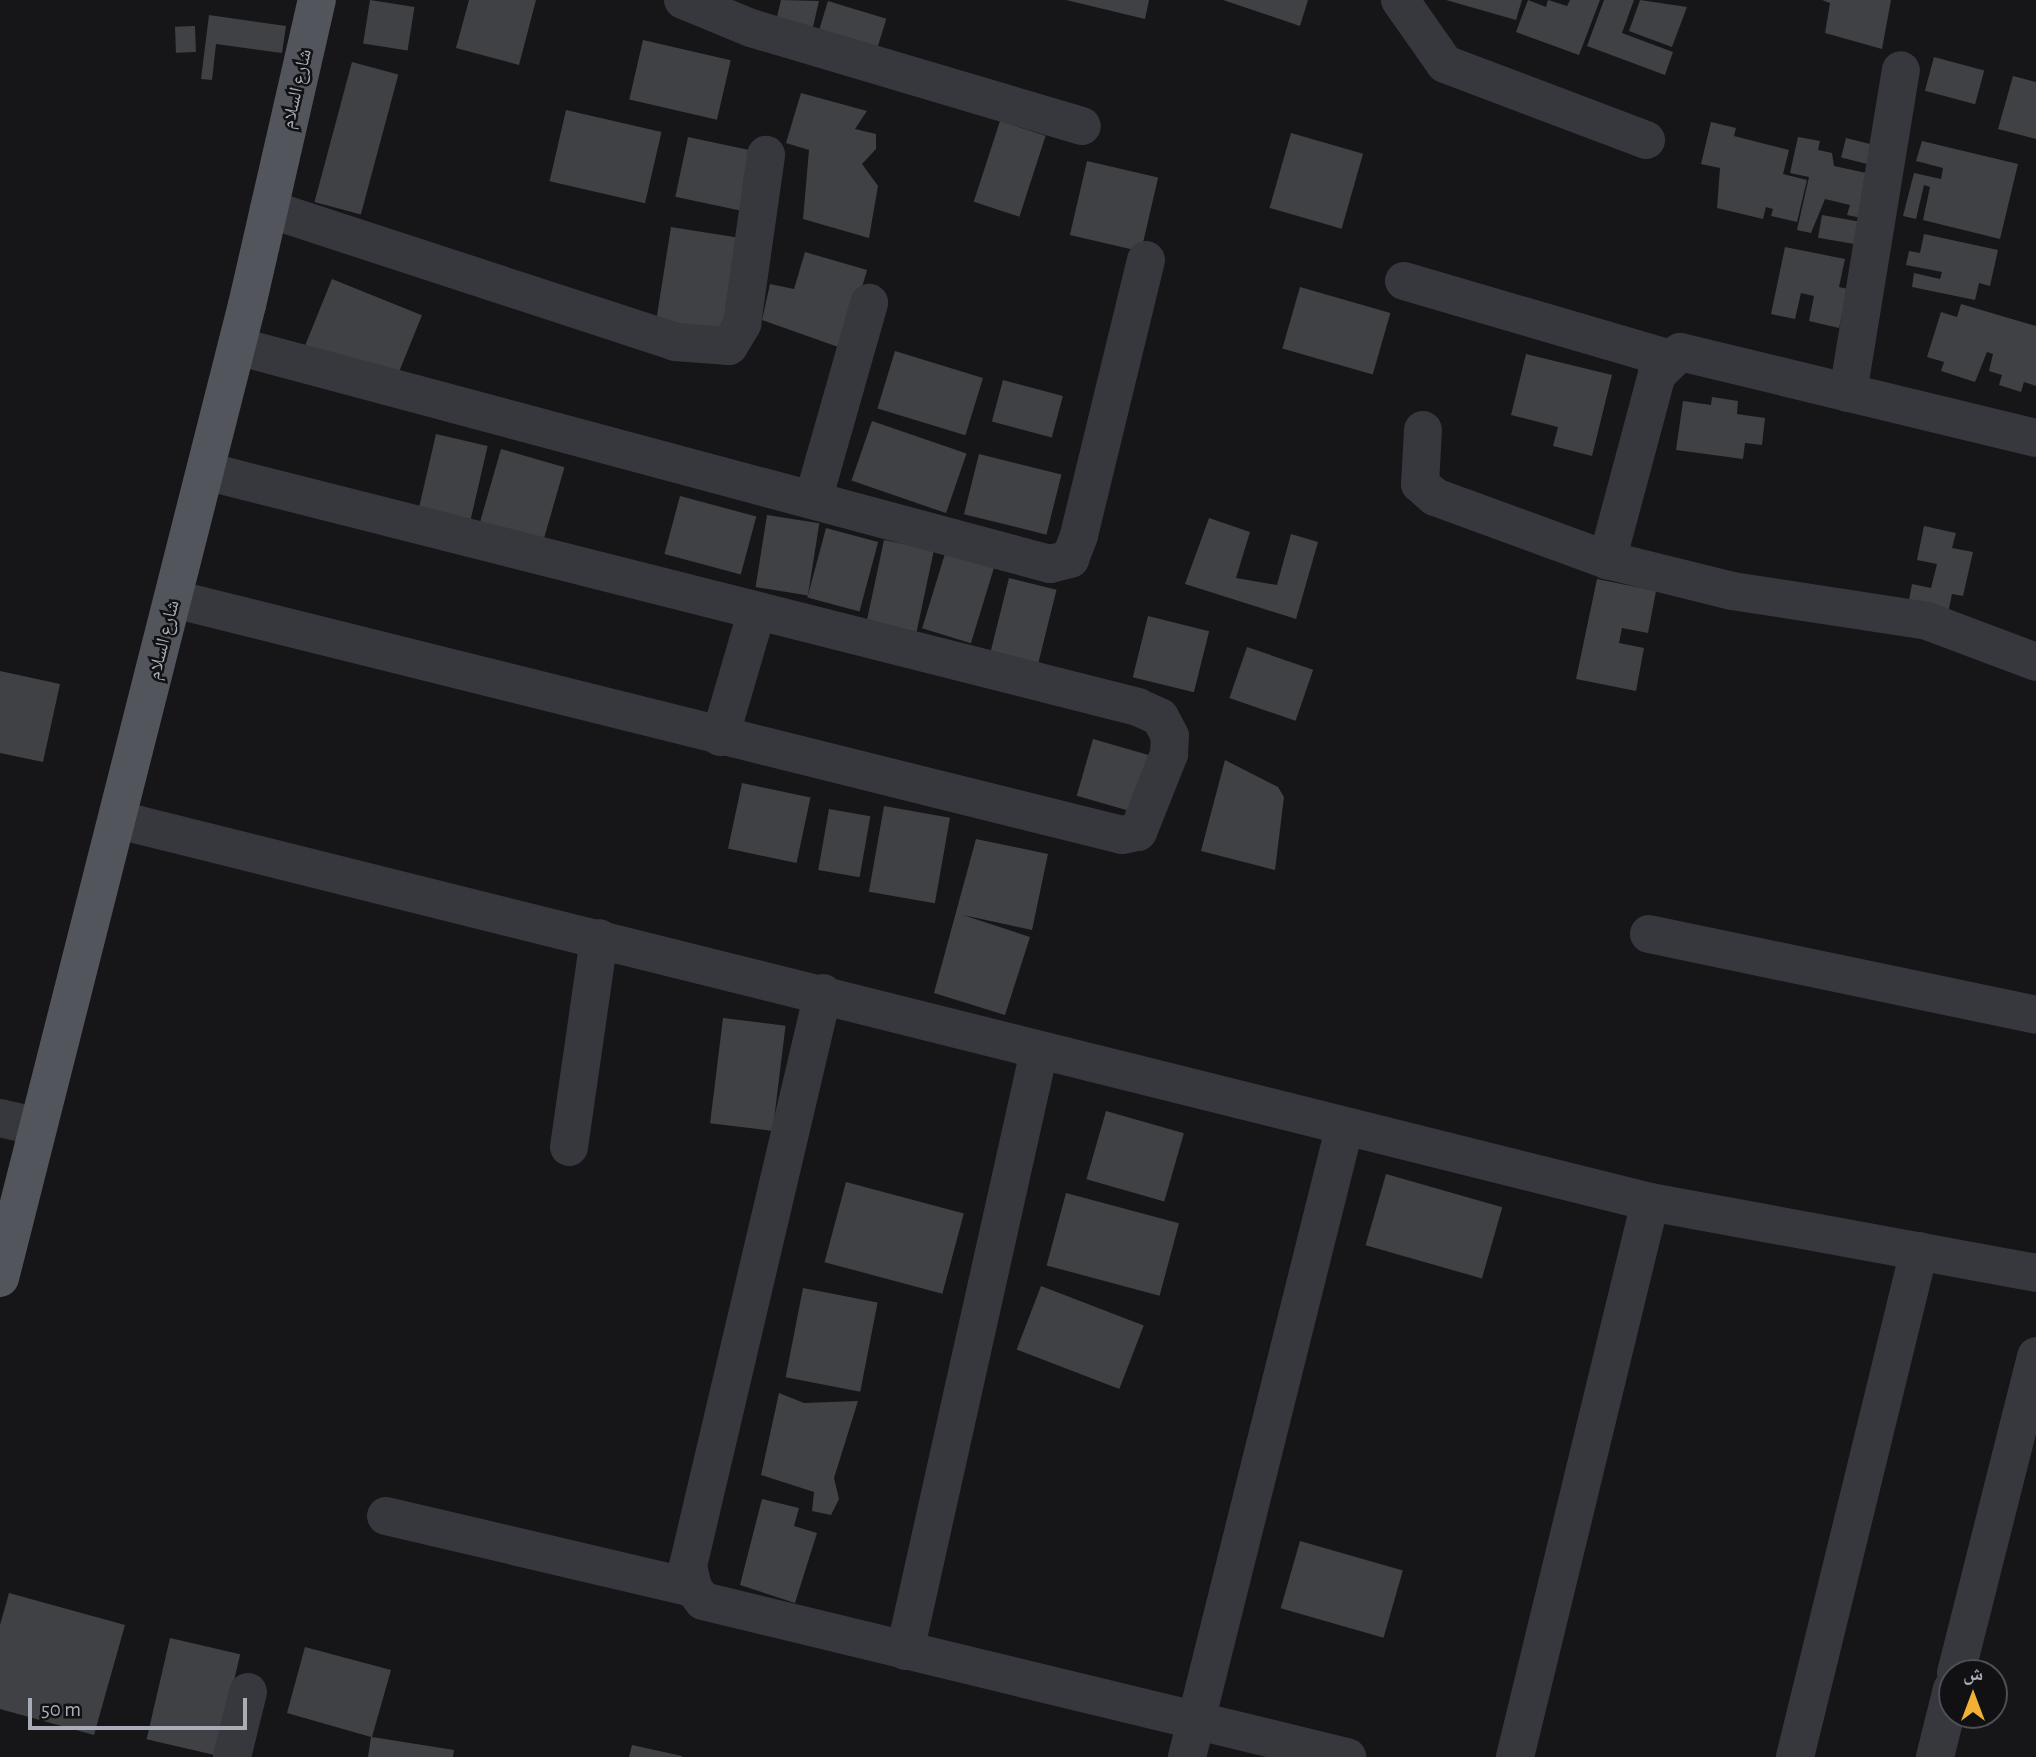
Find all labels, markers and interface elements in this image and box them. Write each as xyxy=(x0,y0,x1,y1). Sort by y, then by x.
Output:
street label: شارع السلام xyxy=(277,47,317,131)
street label: شارع السلام xyxy=(143,598,185,682)
north arrow xyxy=(1938,1659,2008,1729)
text: ش xyxy=(1963,1665,1983,1684)
scale bar xyxy=(32,1684,250,1728)
text: 50 m xyxy=(41,1699,81,1720)

